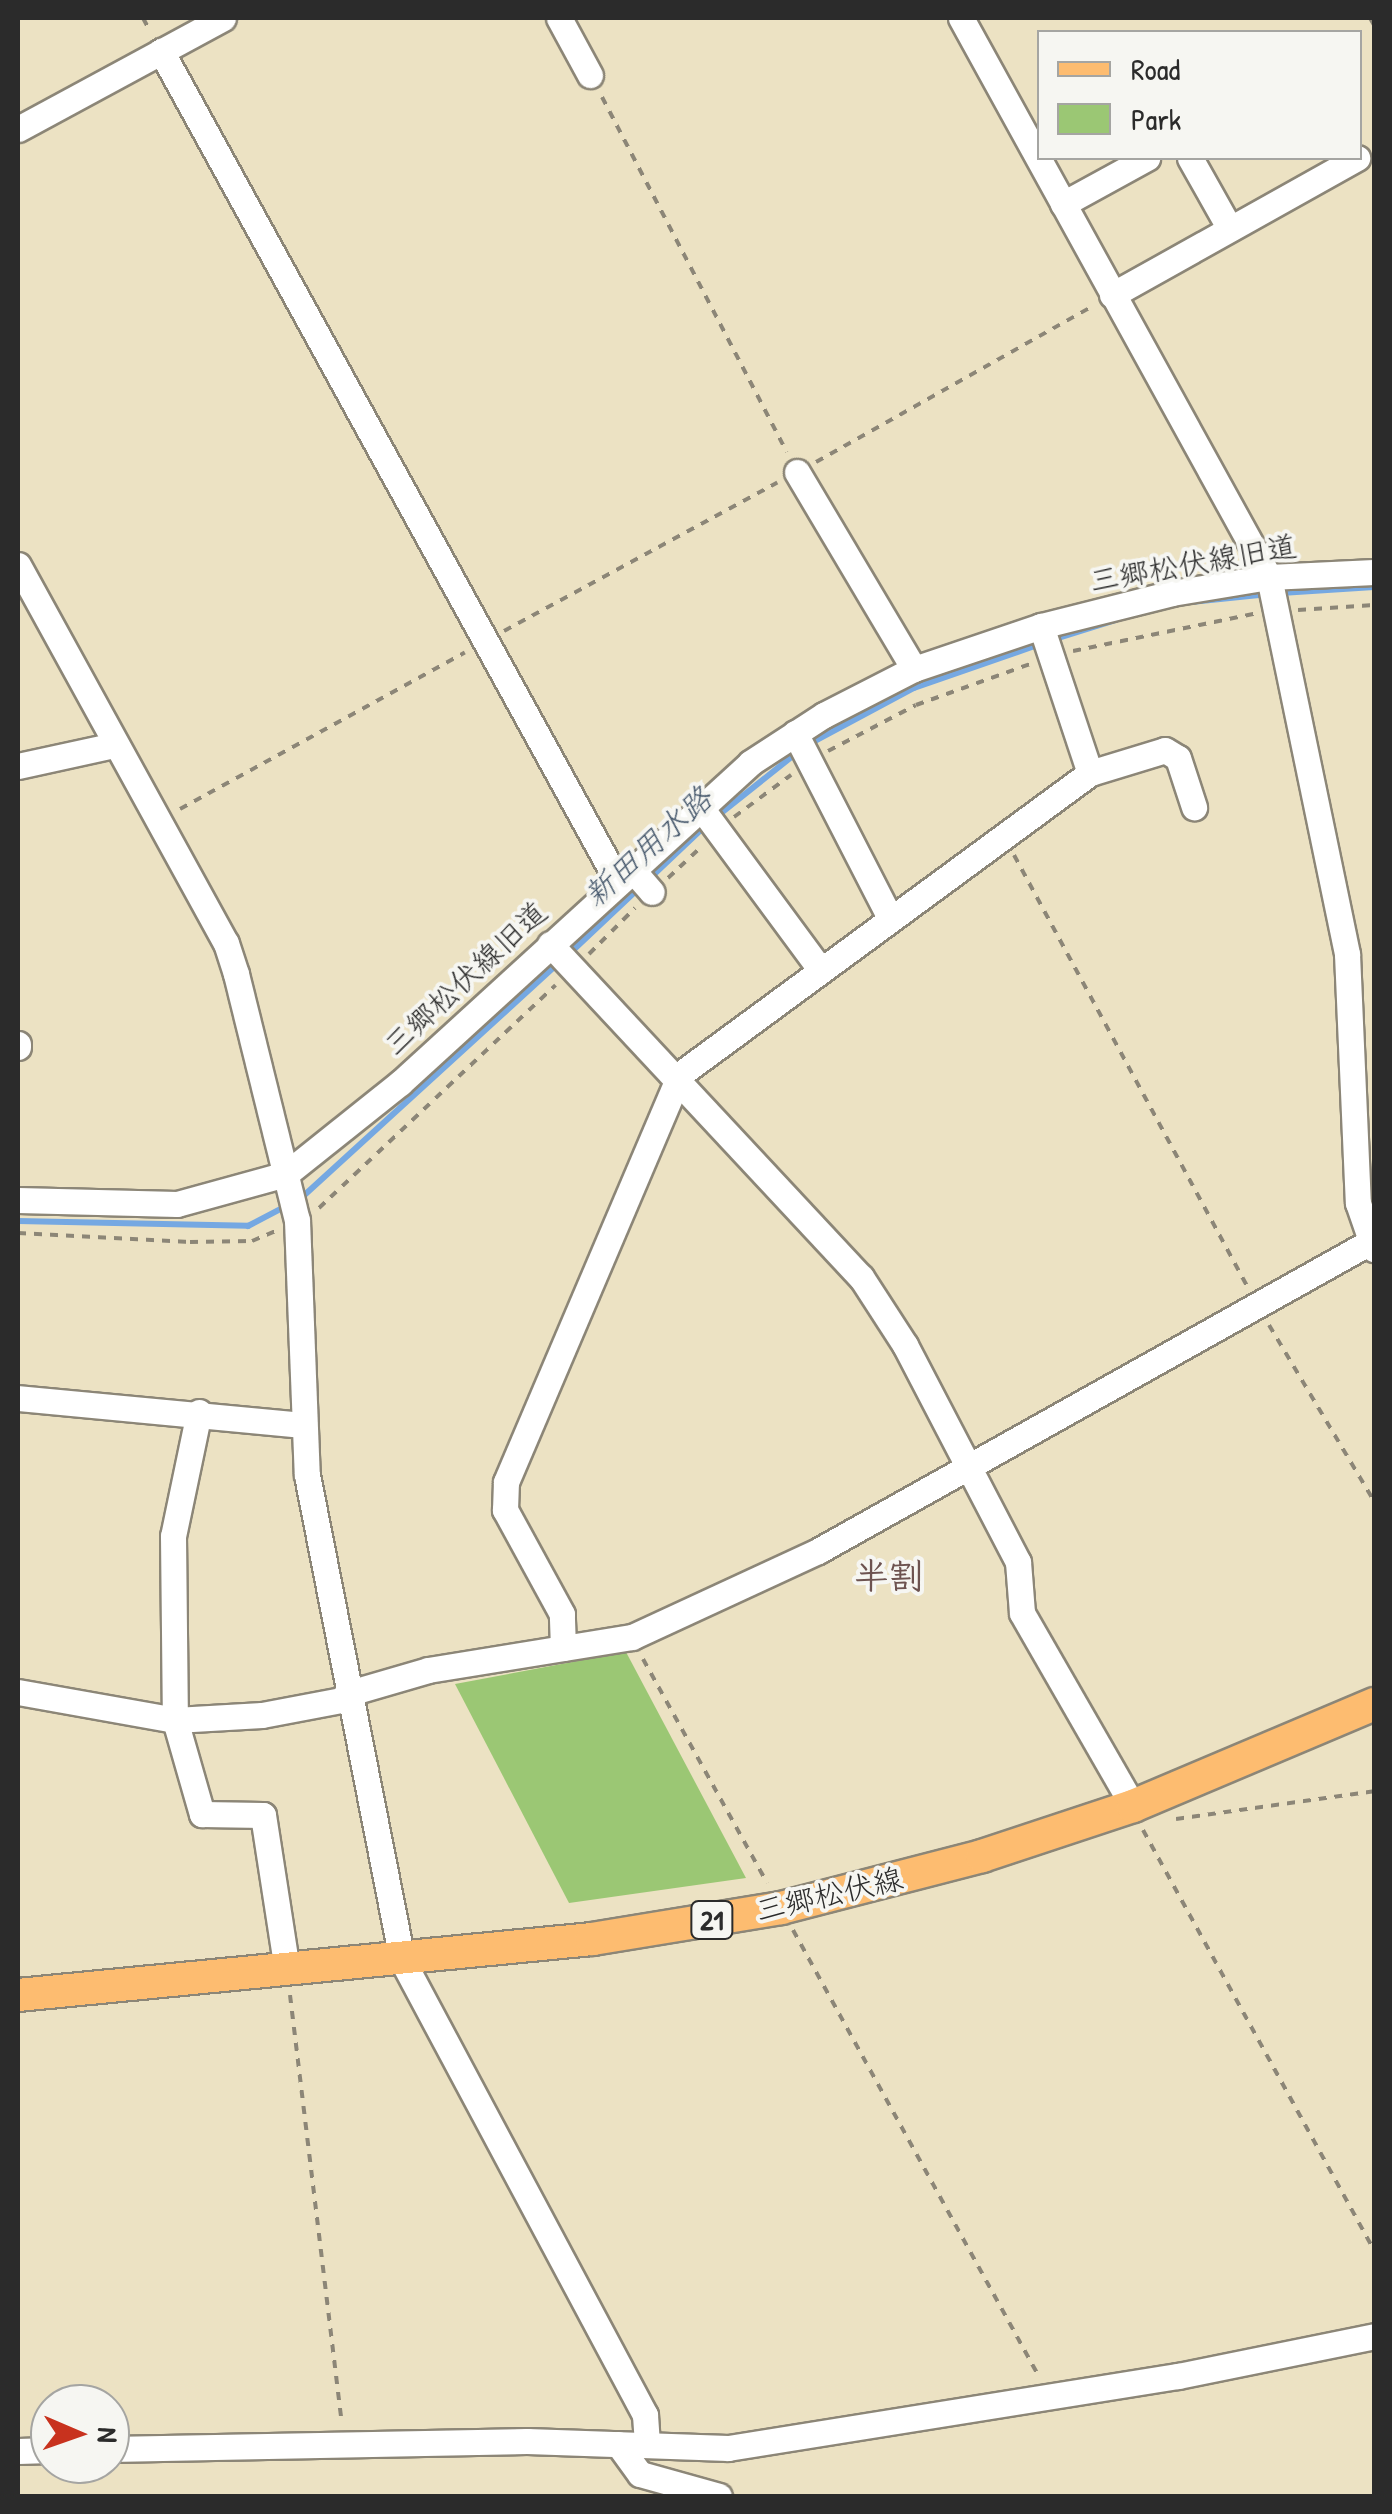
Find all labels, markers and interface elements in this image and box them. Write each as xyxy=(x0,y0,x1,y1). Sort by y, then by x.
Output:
legend xyxy=(1037,30,1362,160)
text: Road xyxy=(1131,49,1180,89)
text: Park xyxy=(1131,99,1181,139)
street label: 三郷松伏線旧道 xyxy=(1086,527,1300,599)
water label: 新田用水路 xyxy=(576,779,720,915)
street label: 三郷松伏線旧道 xyxy=(376,893,554,1063)
district label: 半割 xyxy=(854,1555,924,1597)
street label: 三郷松伏線 xyxy=(752,1860,906,1928)
road number: 21 xyxy=(690,1897,734,1943)
north arrow xyxy=(30,2384,130,2484)
text: N xyxy=(89,2427,127,2443)

